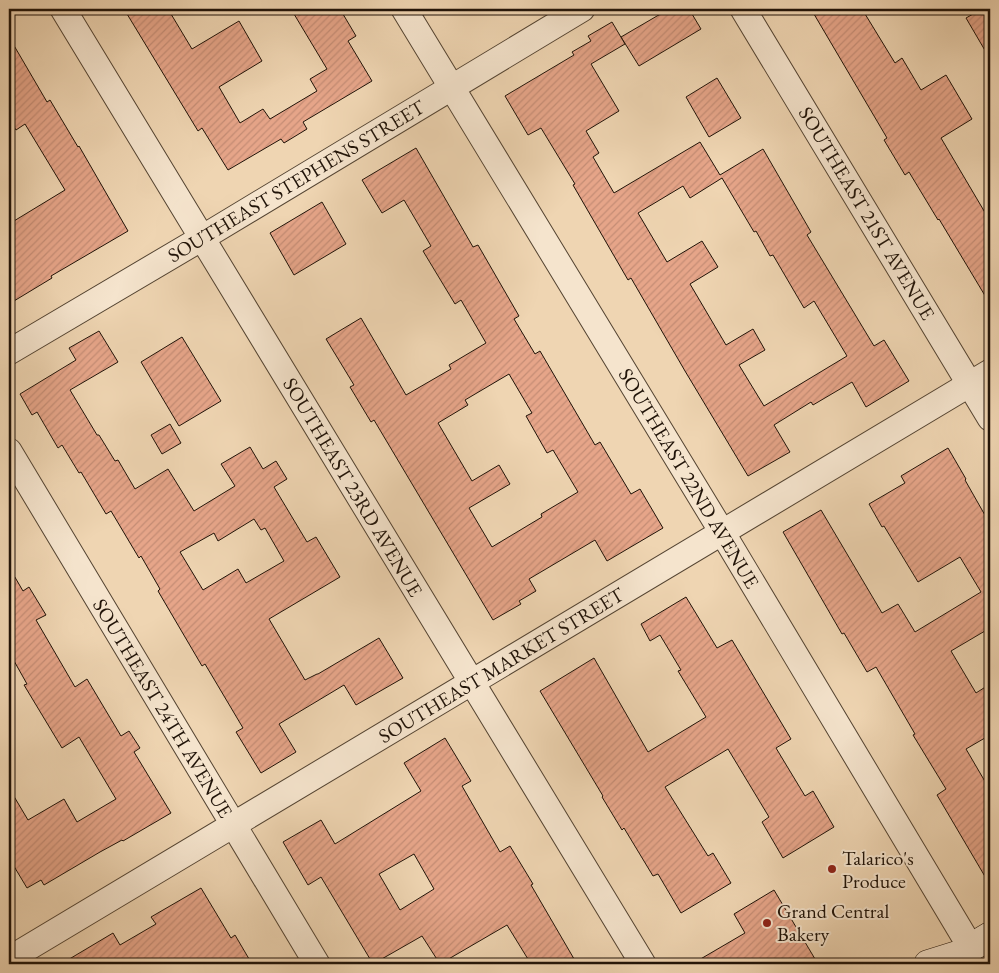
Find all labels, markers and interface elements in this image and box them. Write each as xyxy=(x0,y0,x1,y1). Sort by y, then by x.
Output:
street label: SOUTHEAST STEPHENS STREET xyxy=(163,94,430,268)
street label: SOUTHEAST 21ST AVENUE xyxy=(793,102,941,324)
street label: SOUTHEAST 22ND AVENUE xyxy=(613,363,765,593)
street label: SOUTHEAST 23RD AVENUE xyxy=(277,373,429,601)
street label: SOUTHEAST MARKET STREET xyxy=(373,581,629,749)
street label: SOUTHEAST 24TH AVENUE xyxy=(87,594,239,822)
place label: Talarico's Produce xyxy=(842,845,914,894)
marker: Talarico's Produce xyxy=(826,863,838,875)
place label: Grand Central Bakery xyxy=(777,898,889,947)
marker: Grand Central Bakery xyxy=(761,917,773,929)

